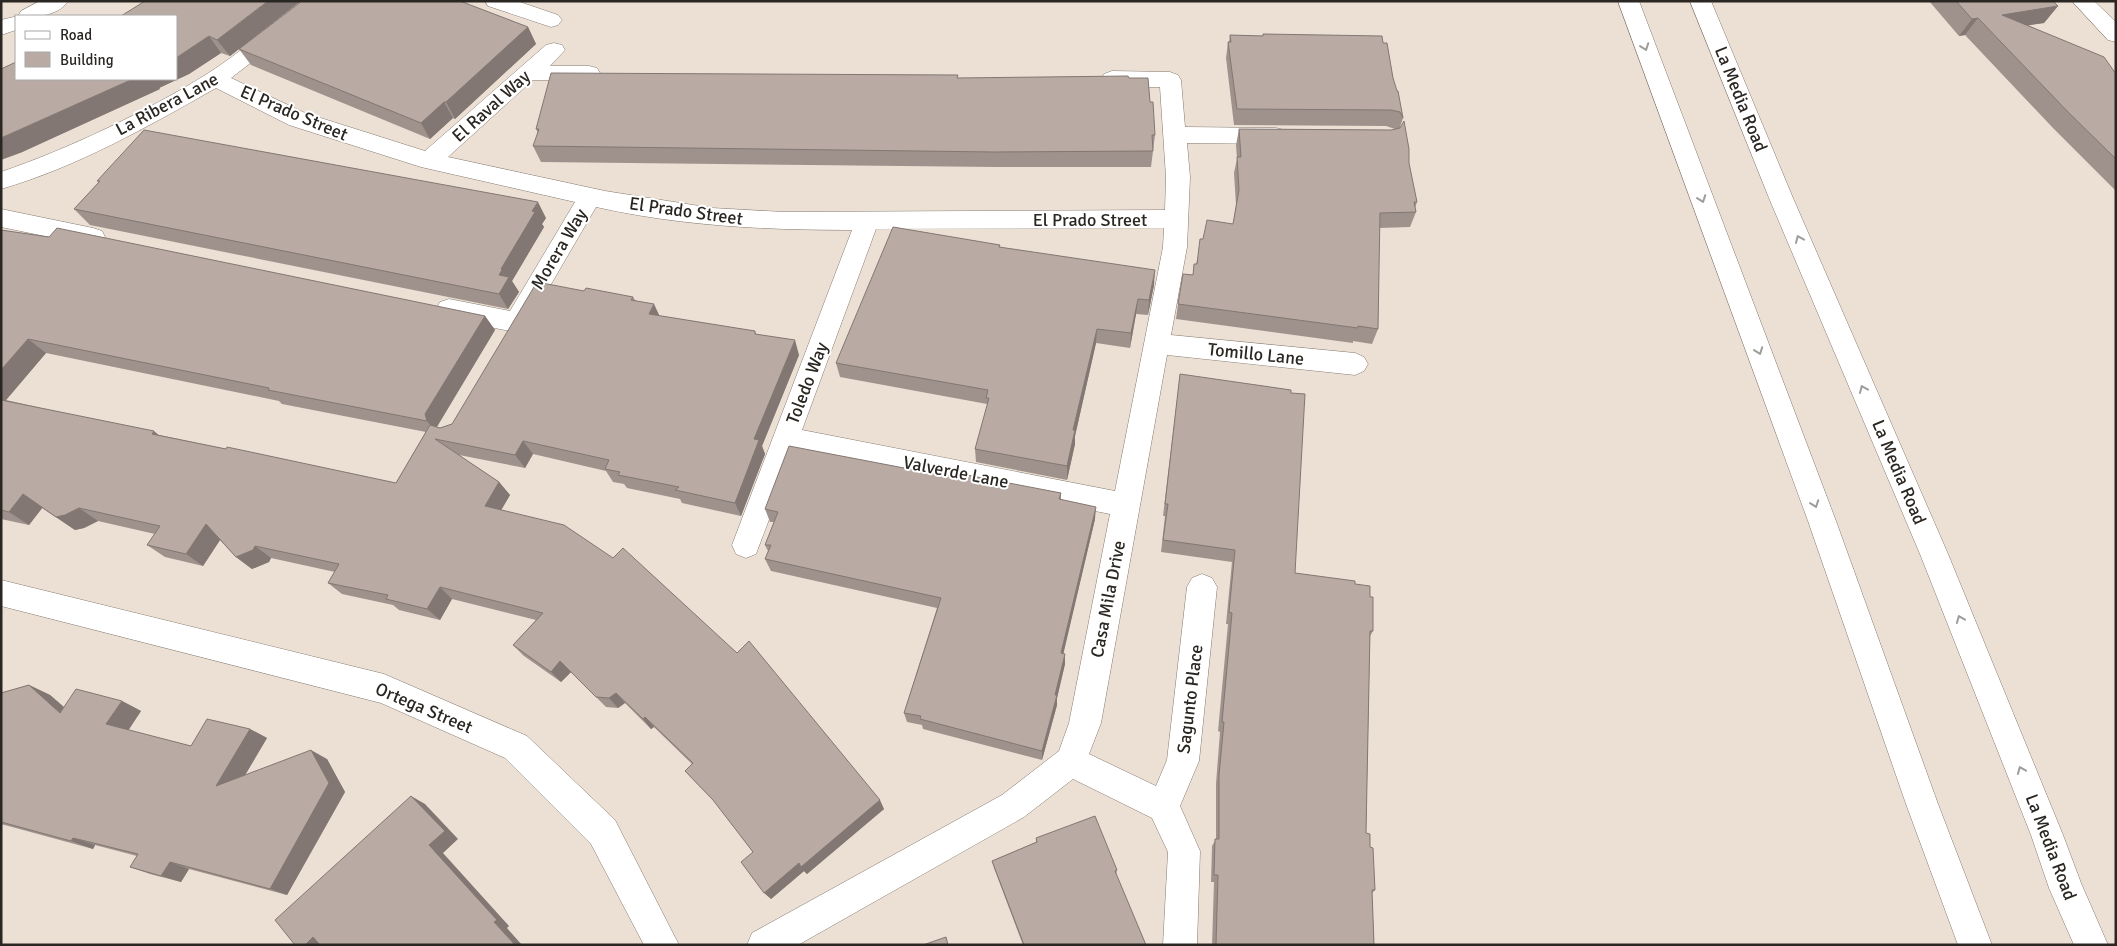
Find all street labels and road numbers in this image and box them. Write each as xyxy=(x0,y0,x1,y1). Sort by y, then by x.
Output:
street label: La Media Road xyxy=(1710,43,1772,155)
street label: El Raval Way xyxy=(447,65,535,147)
street label: La Ribera Lane xyxy=(112,68,222,140)
street label: El Prado Street xyxy=(237,80,351,146)
street label: El Prado Street xyxy=(628,192,744,230)
street label: Morera Way xyxy=(526,204,592,294)
street label: El Prado Street xyxy=(1033,209,1147,231)
street label: Tomillo Lane xyxy=(1207,338,1305,370)
street label: Toledo Way xyxy=(781,339,833,427)
street label: La Media Road xyxy=(1867,416,1931,528)
street label: Valverde Lane xyxy=(901,451,1011,493)
street label: Casa Mila Drive xyxy=(1086,539,1130,659)
street label: Sagunto Place xyxy=(1172,643,1208,755)
street label: Ortega Street xyxy=(372,678,476,738)
street label: La Media Road xyxy=(2021,791,2081,903)

